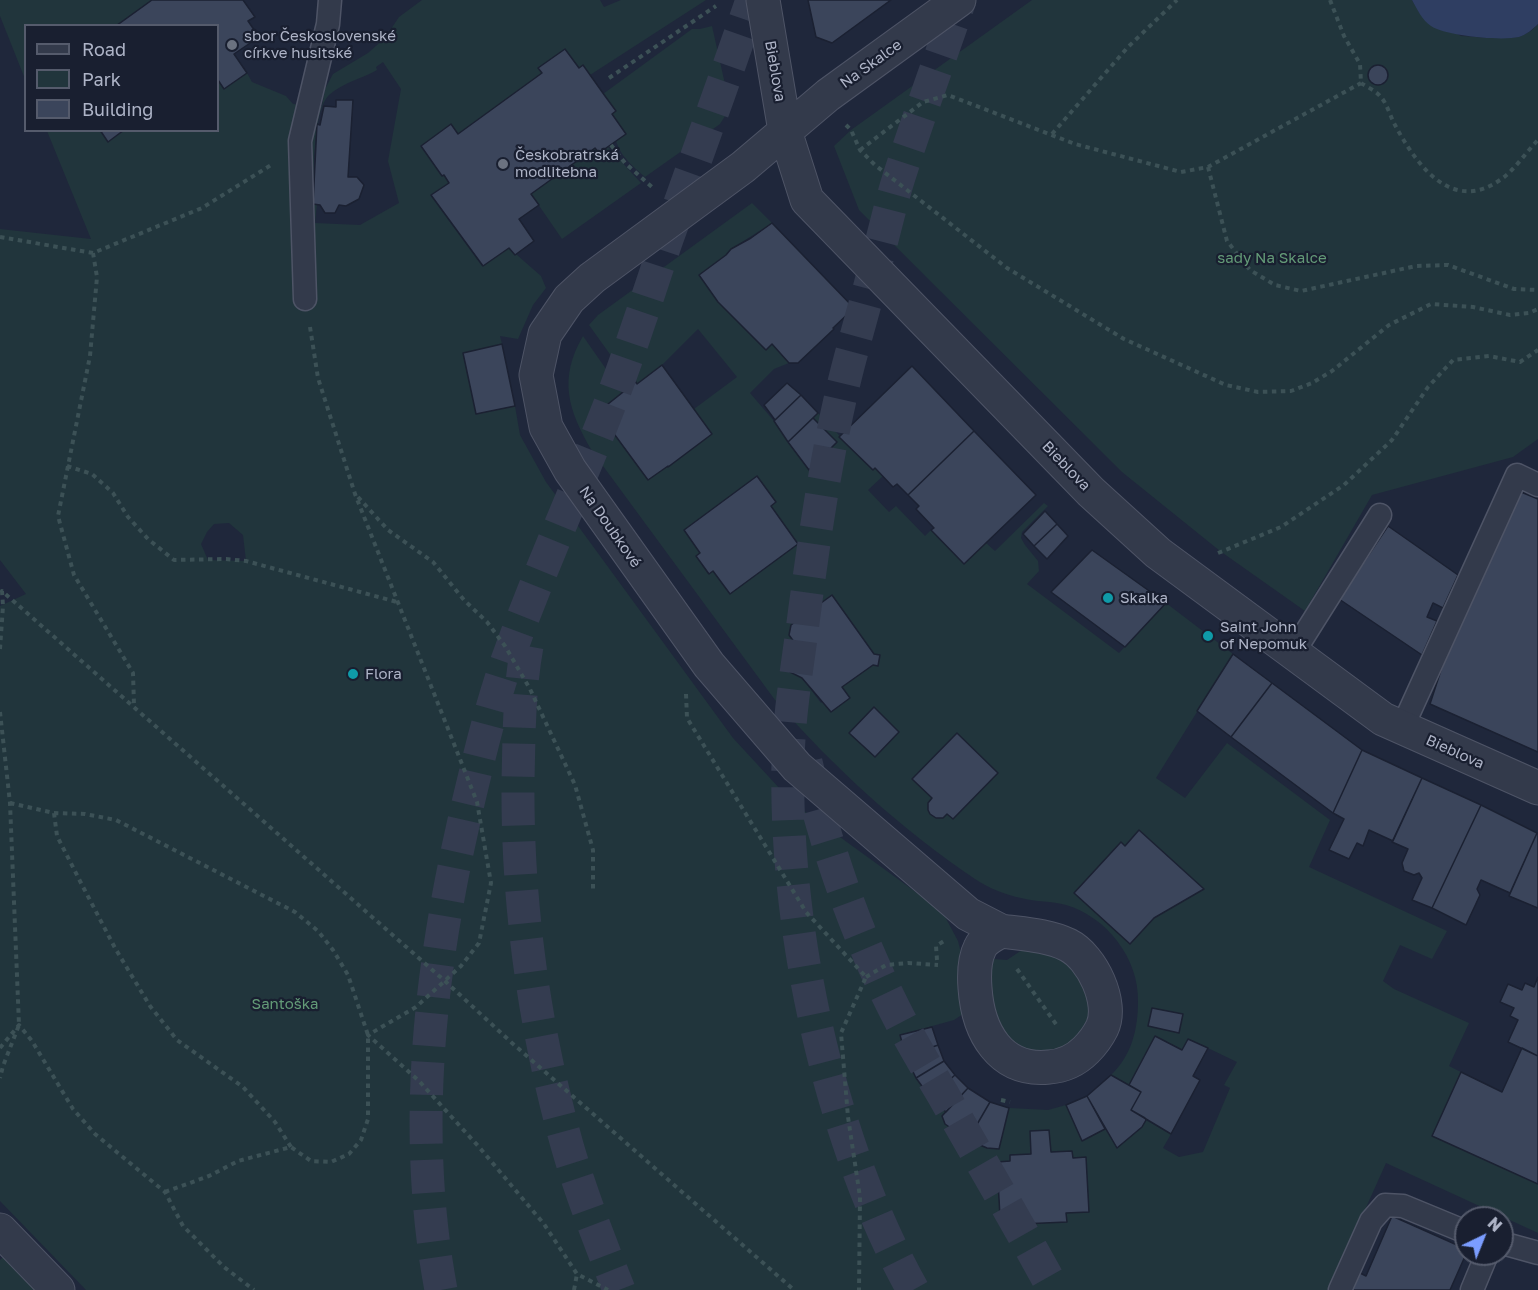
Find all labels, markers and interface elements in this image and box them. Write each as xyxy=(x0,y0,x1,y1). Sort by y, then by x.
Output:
legend xyxy=(24,24,219,132)
place label: sbor Československé církve husitské xyxy=(244,27,396,62)
street label: Na Skalce xyxy=(837,36,905,92)
text: Road xyxy=(82,38,126,60)
marker: sbor Československé církve husitské xyxy=(225,38,239,52)
street label: Bieblova xyxy=(761,39,789,103)
text: Park xyxy=(82,68,121,90)
text: Building xyxy=(82,98,153,120)
place label: Českobratrská modlitebna xyxy=(515,146,619,181)
marker: Českobratrská modlitebna xyxy=(496,157,510,171)
park label: sady Na Skalce xyxy=(1217,249,1327,267)
street label: Bieblova xyxy=(1038,438,1094,494)
street label: Na Doubkové xyxy=(575,483,645,571)
place label: Skalka xyxy=(1120,589,1168,607)
marker: Skalka xyxy=(1101,591,1115,605)
place label: Saint John of Nepomuk xyxy=(1220,618,1307,653)
marker: Saint John of Nepomuk xyxy=(1201,629,1215,643)
place label: Flora xyxy=(365,665,402,683)
marker: Flora xyxy=(346,667,360,681)
street label: Bieblova xyxy=(1423,731,1487,773)
park label: Santoška xyxy=(252,995,318,1013)
north arrow xyxy=(1454,1206,1514,1266)
text: N xyxy=(1484,1213,1506,1236)

